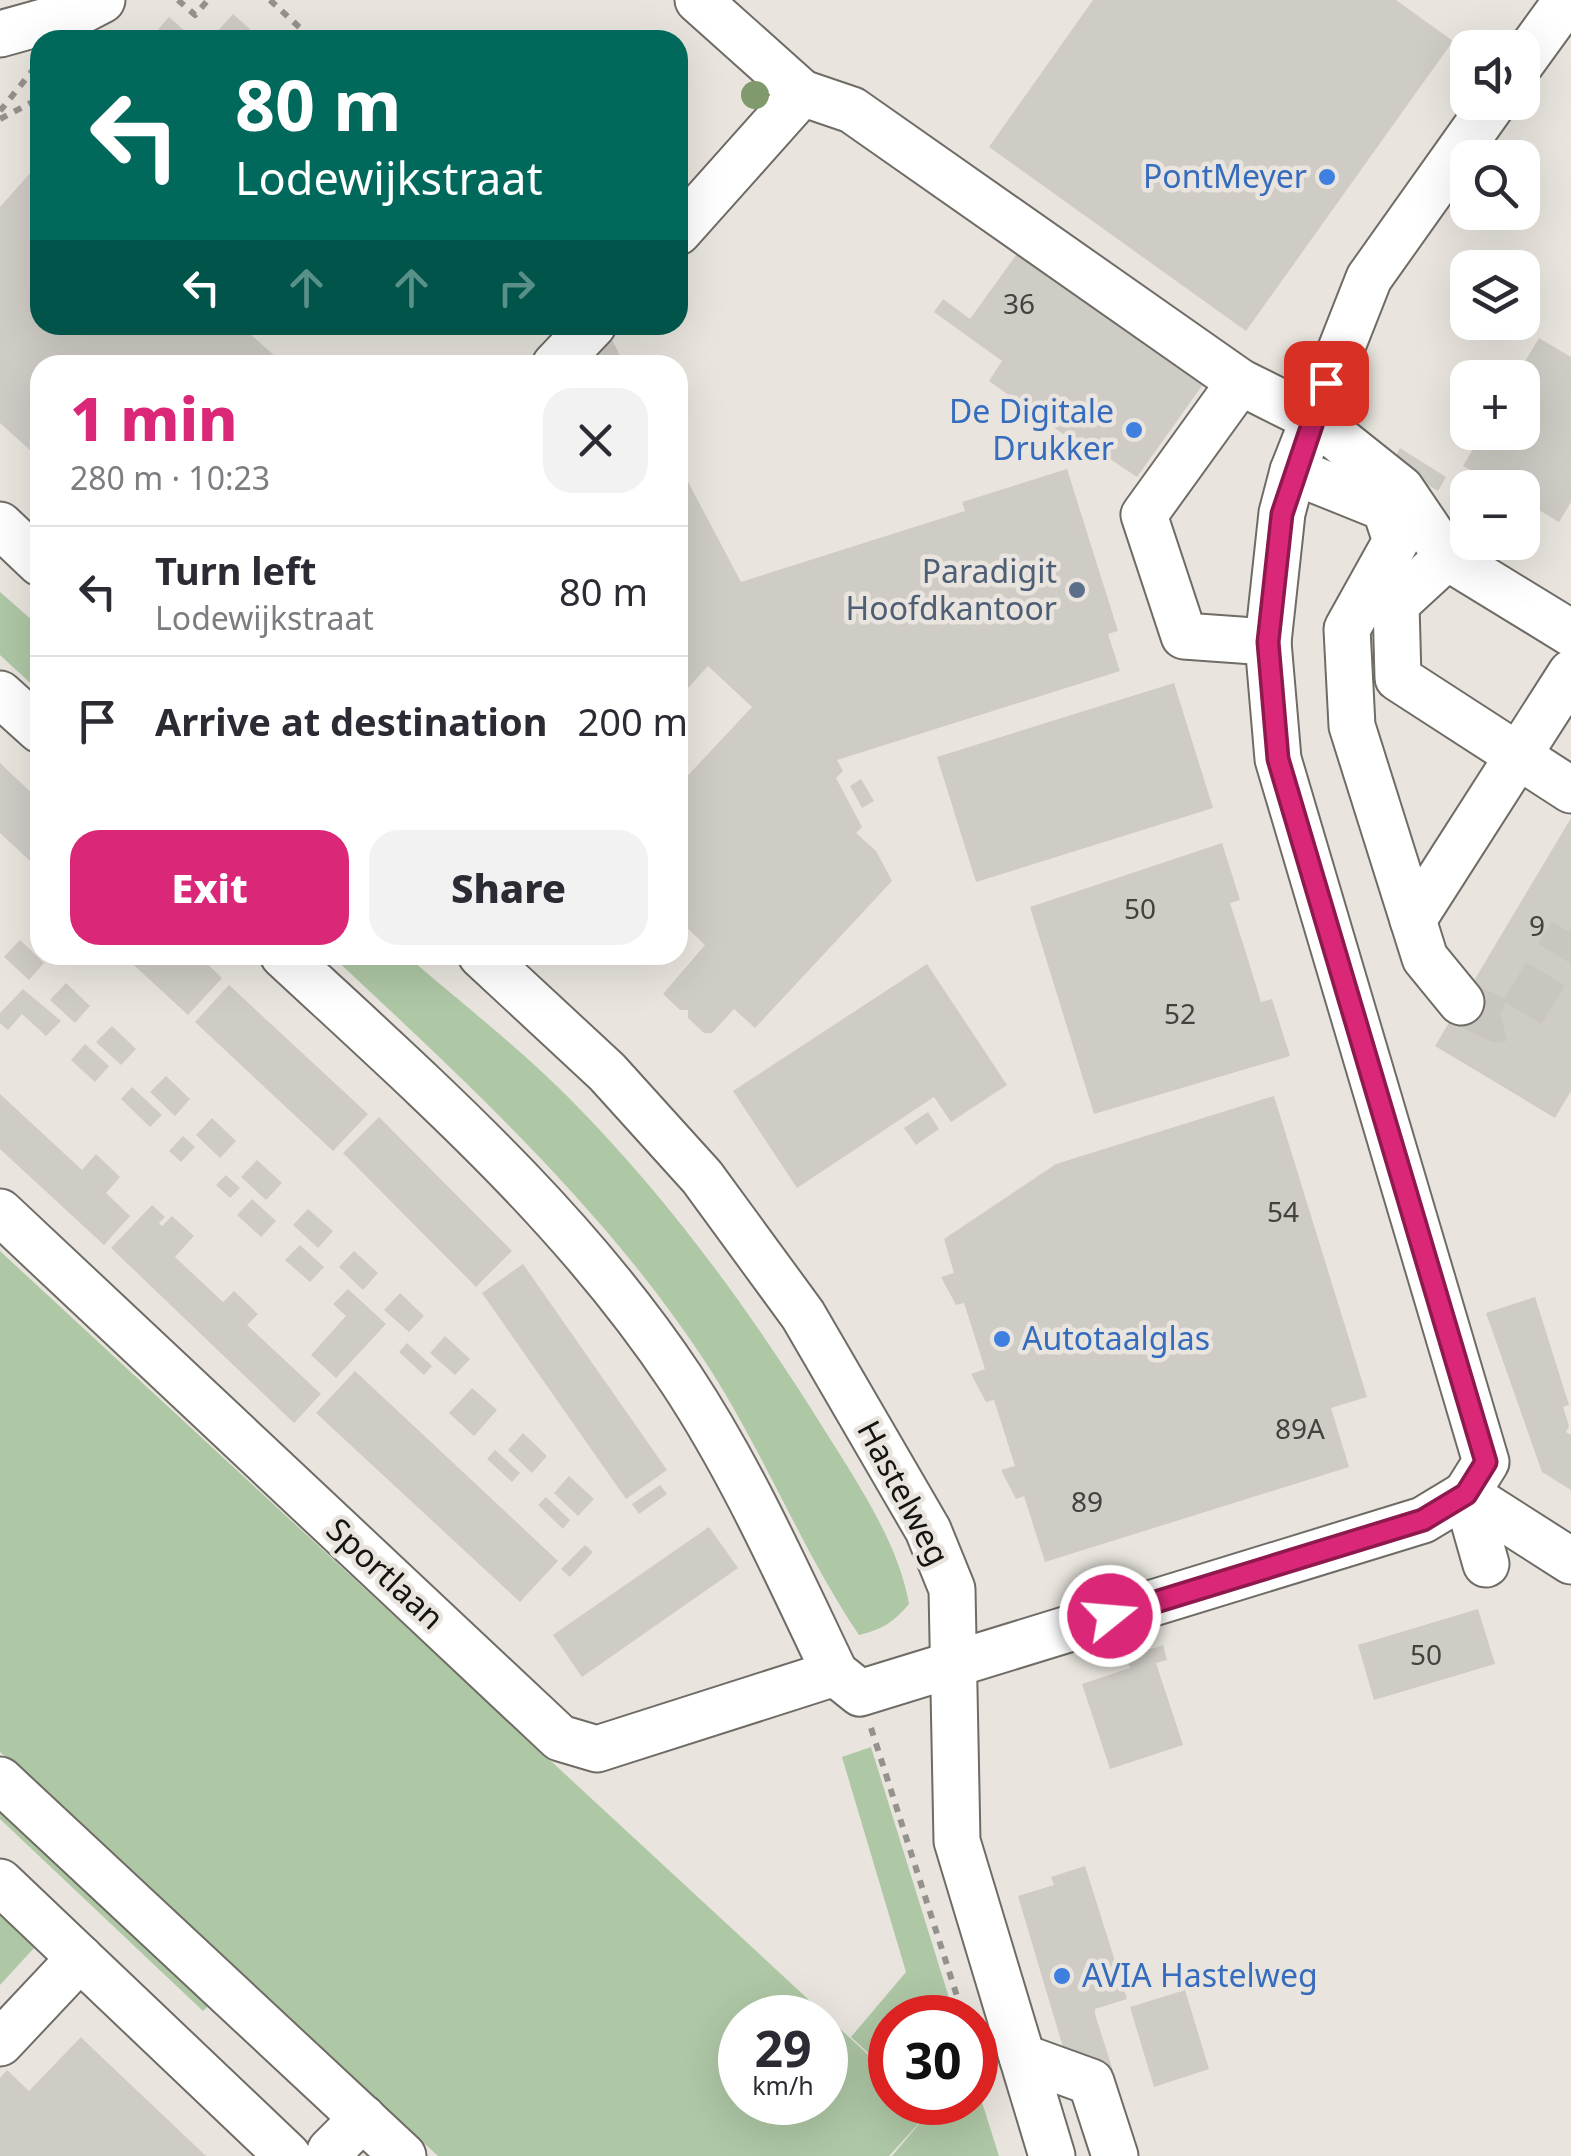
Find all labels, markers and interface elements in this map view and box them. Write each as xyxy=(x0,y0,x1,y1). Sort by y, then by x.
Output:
map controls xyxy=(1450,30,1540,560)
button: sound xyxy=(1450,30,1540,120)
text: 80 m xyxy=(235,56,402,152)
icon: left xyxy=(70,70,200,200)
button: search xyxy=(1450,140,1540,230)
text: Lodewijkstraat xyxy=(235,147,543,208)
place label: PontMeyer xyxy=(1143,154,1307,197)
marker: PontMeyer xyxy=(1316,166,1338,188)
button: layers xyxy=(1450,250,1540,340)
icon: left xyxy=(174,260,229,315)
icon: ahead xyxy=(279,260,334,315)
icon: ahead xyxy=(384,260,439,315)
icon: right xyxy=(489,260,544,315)
house number: 36 xyxy=(1003,284,1035,322)
pin xyxy=(1284,341,1369,426)
icon: arrive xyxy=(1299,356,1354,411)
button: + xyxy=(1450,360,1540,450)
text: 1 min xyxy=(70,377,238,459)
button: close xyxy=(543,388,648,493)
place label: De Digitale Drukker xyxy=(949,389,1114,469)
marker: De Digitale Drukker xyxy=(1123,419,1145,441)
text: 280 m · 10:23 xyxy=(70,456,270,499)
button: − xyxy=(1450,470,1540,560)
text: Turn left xyxy=(155,544,317,596)
place label: Paradigit Hoofdkantoor xyxy=(846,549,1057,629)
icon: left xyxy=(70,564,125,619)
text: 80 m xyxy=(559,565,648,617)
marker: Paradigit Hoofdkantoor xyxy=(1066,579,1088,601)
text: Lodewijkstraat xyxy=(155,596,374,639)
icon: arrive xyxy=(70,694,125,749)
text: Arrive at destination xyxy=(155,695,547,747)
text: 200 m xyxy=(577,695,688,747)
button: Exit xyxy=(70,830,349,945)
button: Share xyxy=(369,830,648,945)
house number: 50 xyxy=(1124,889,1156,927)
house number: 9 xyxy=(1529,906,1545,944)
house number: 52 xyxy=(1164,994,1196,1032)
house number: 54 xyxy=(1267,1192,1299,1230)
place label: Autotaalglas xyxy=(1022,1316,1210,1359)
marker: Autotaalglas xyxy=(991,1328,1013,1350)
house number: 89A xyxy=(1275,1409,1325,1447)
street label: Hastelweg xyxy=(848,1413,960,1572)
house number: 89 xyxy=(1071,1482,1103,1520)
street label: Sportlaan xyxy=(318,1508,454,1638)
position arrow xyxy=(1058,1564,1162,1668)
house number: 50 xyxy=(1410,1635,1442,1673)
place label: AVIA Hastelweg xyxy=(1082,1953,1318,1996)
marker: AVIA Hastelweg xyxy=(1051,1965,1073,1987)
speed limit sign: 30 xyxy=(868,1995,998,2125)
text: 29 xyxy=(754,2014,812,2082)
text: km/h xyxy=(752,2068,814,2102)

